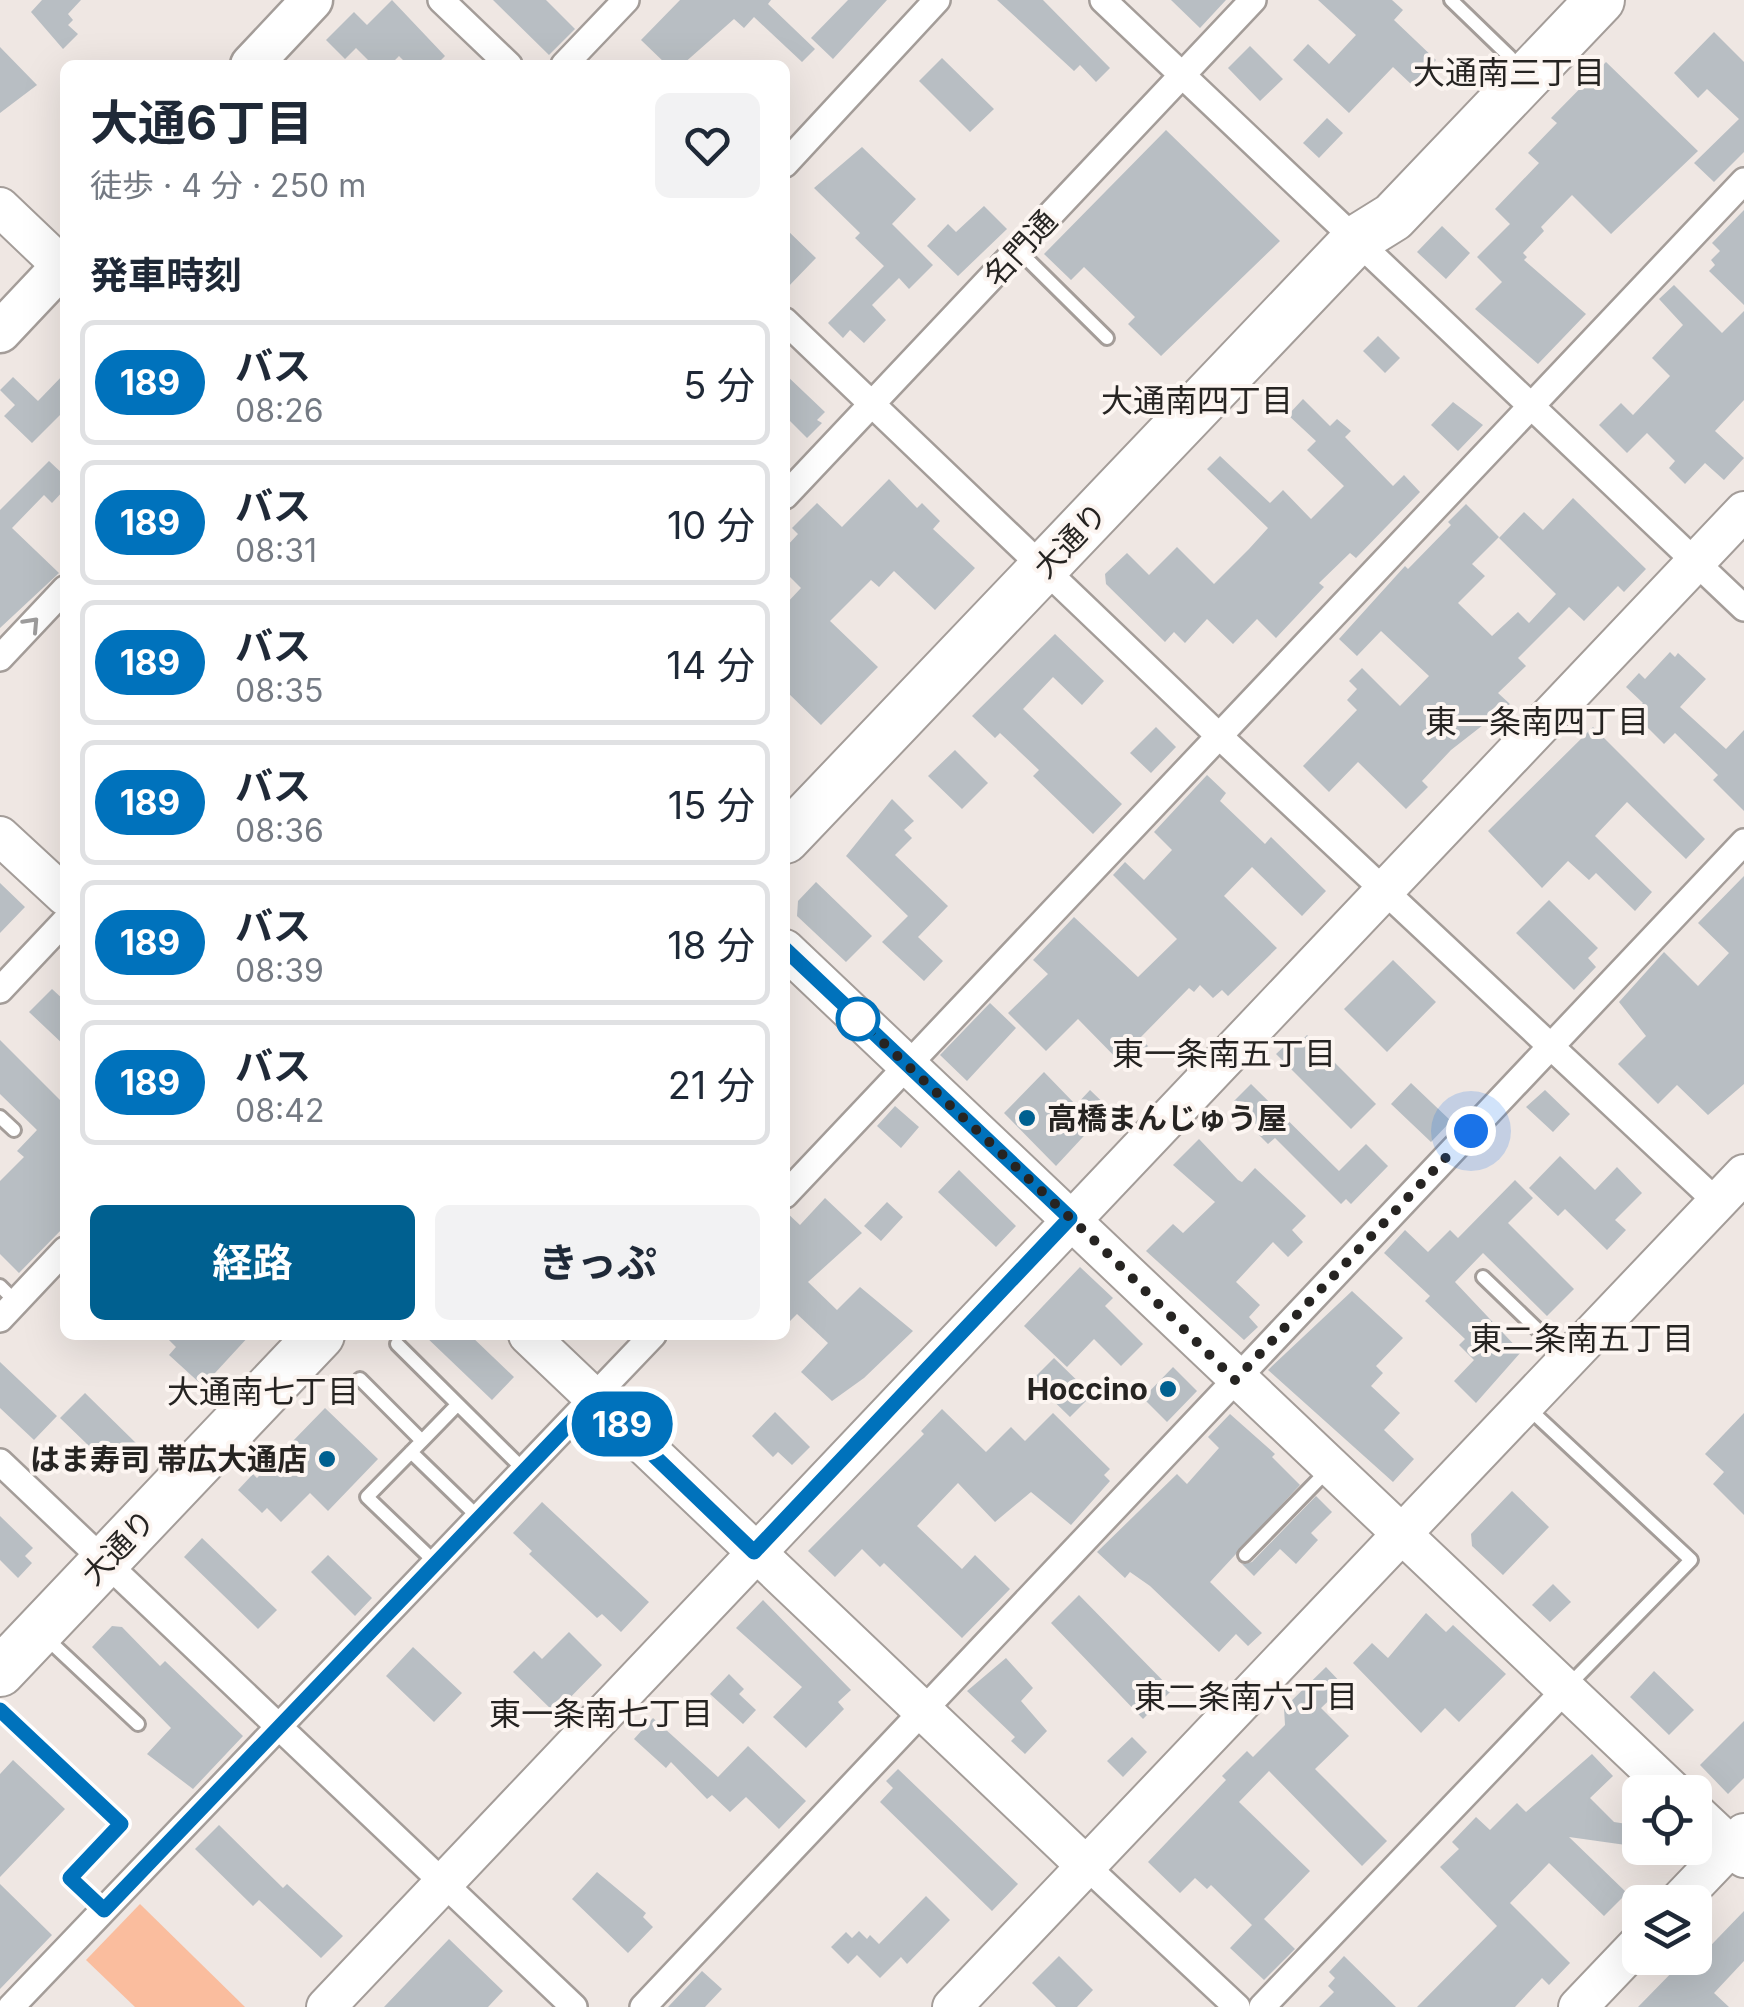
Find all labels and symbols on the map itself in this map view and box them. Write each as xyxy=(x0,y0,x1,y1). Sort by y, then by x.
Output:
district label: 大通南三丁目 xyxy=(1413,53,1605,92)
street label: 名門通 xyxy=(976,203,1064,293)
district label: 大通南四丁目 xyxy=(1101,381,1293,420)
street label: 大通り xyxy=(1026,495,1114,585)
one-way arrow xyxy=(21,617,39,636)
district label: 東一条南四丁目 xyxy=(1425,702,1649,741)
unlabelled marker xyxy=(837,998,879,1040)
district label: 東一条南五丁目 xyxy=(1112,1034,1336,1073)
place label: 高橋まんじゅう屋 xyxy=(1047,1100,1287,1136)
your location xyxy=(1446,1106,1496,1156)
marker: 高橋まんじゅう屋 xyxy=(1016,1107,1038,1129)
district label: 東二条南五丁目 xyxy=(1470,1319,1694,1358)
place label: Hoccino xyxy=(1027,1371,1148,1407)
district label: 大通南七丁目 xyxy=(167,1372,359,1411)
marker: Hoccino xyxy=(1157,1378,1179,1400)
line badge: 189 xyxy=(564,1392,680,1456)
place label: はま寿司 帯広大通店 xyxy=(30,1441,307,1477)
marker: はま寿司 帯広大通店 xyxy=(316,1448,338,1470)
street label: 大通り xyxy=(74,1502,162,1592)
district label: 東二条南六丁目 xyxy=(1134,1677,1358,1716)
district label: 東一条南七丁目 xyxy=(489,1694,713,1733)

